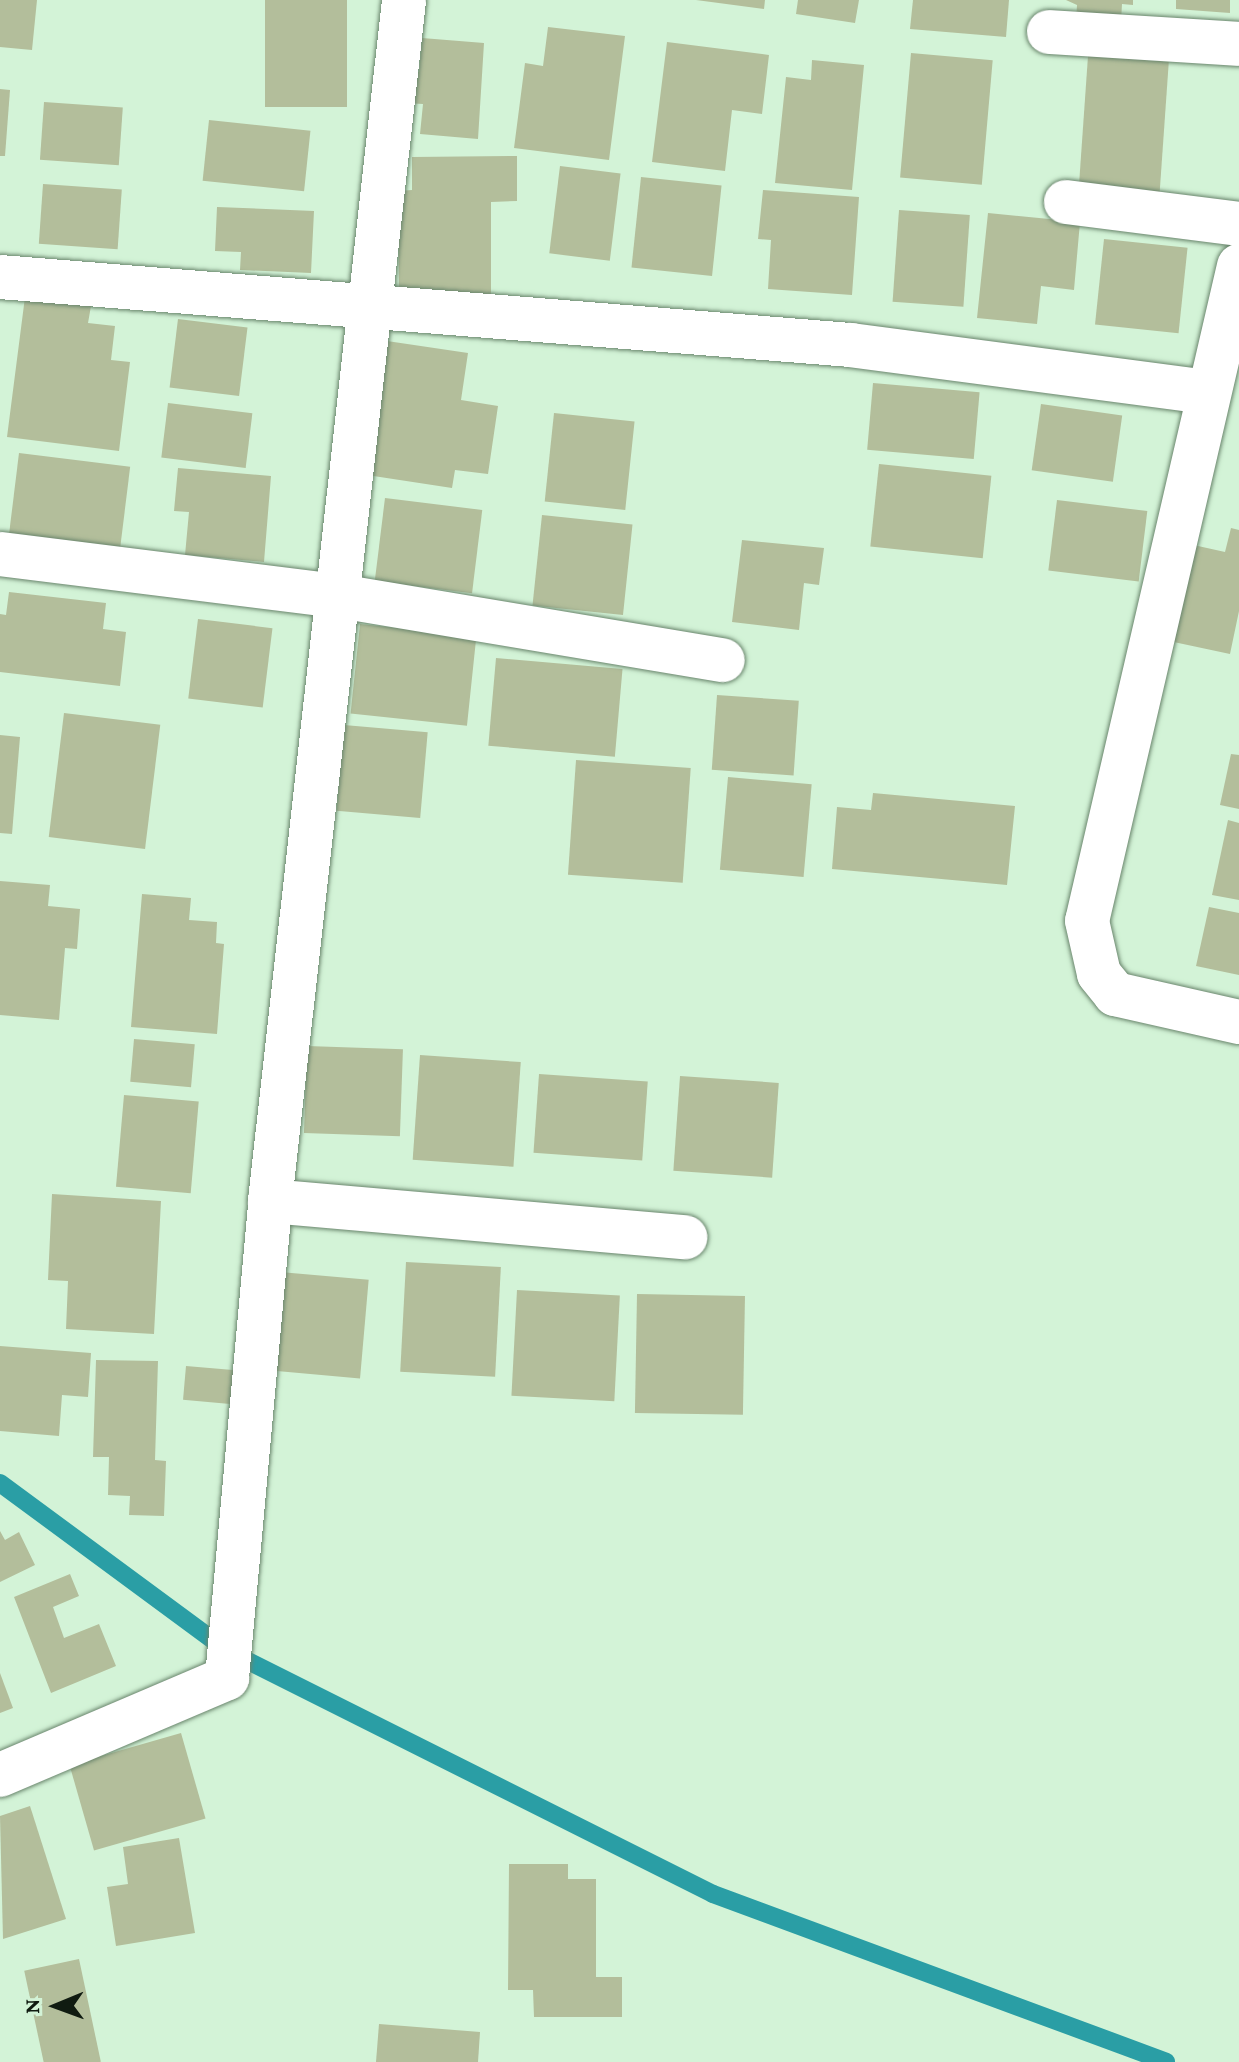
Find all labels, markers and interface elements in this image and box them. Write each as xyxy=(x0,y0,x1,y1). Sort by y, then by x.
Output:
north arrow xyxy=(16,1966,96,2046)
text: N xyxy=(19,1999,44,2014)

